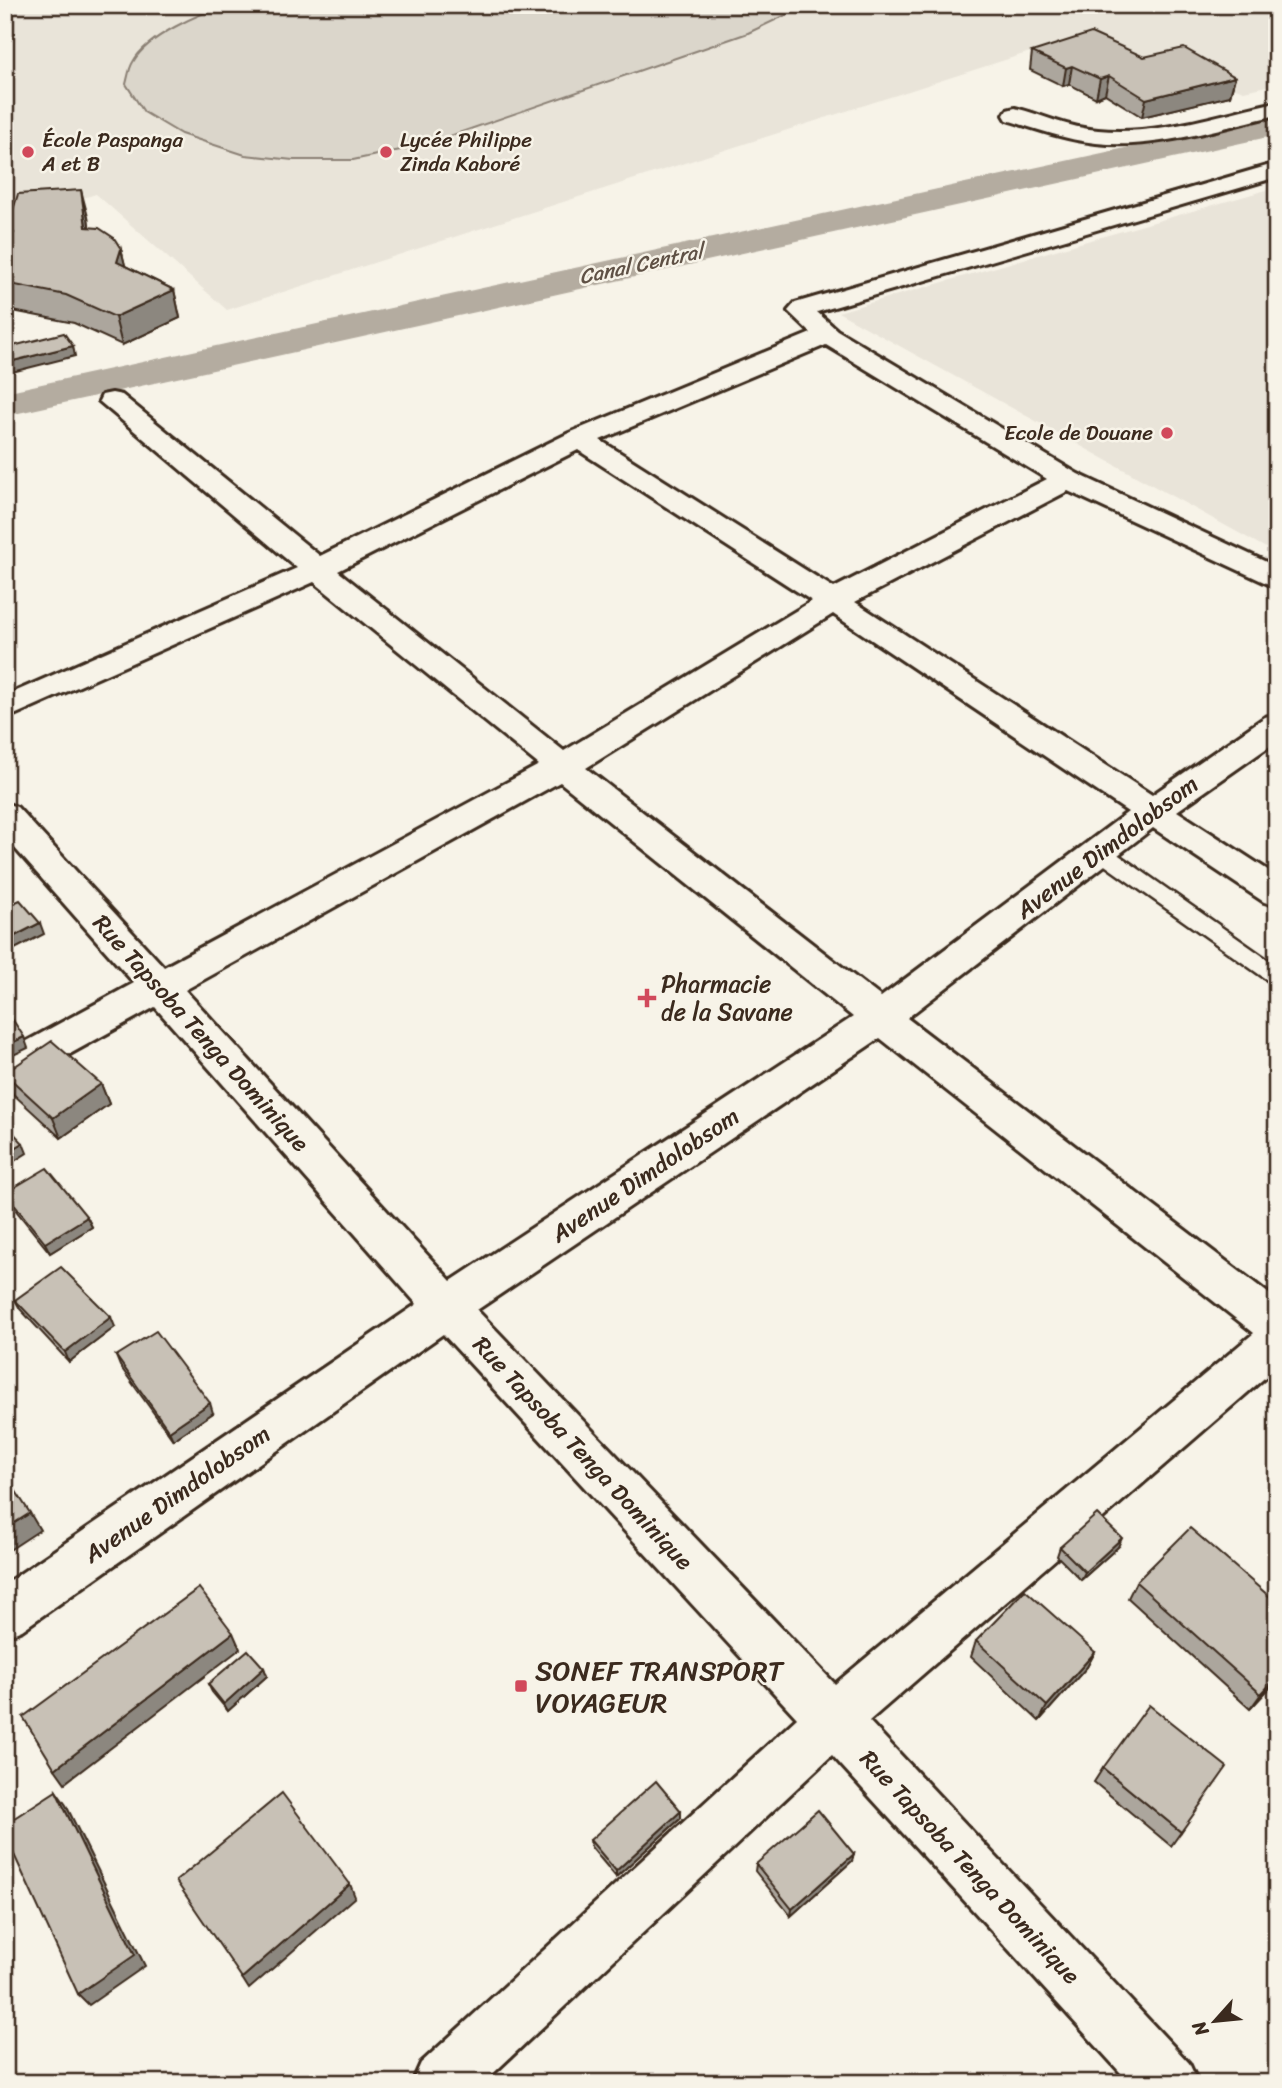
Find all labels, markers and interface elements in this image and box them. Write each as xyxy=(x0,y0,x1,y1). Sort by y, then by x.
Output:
place label: École Paspanga A et B xyxy=(41,121,183,183)
place label: Lycée Philippe Zinda Kaboré xyxy=(400,121,532,183)
marker: École Paspanga A et B xyxy=(20,144,36,160)
marker: Lycée Philippe Zinda Kaboré xyxy=(378,144,394,160)
water label: Canal Central xyxy=(575,231,711,296)
place label: Ecole de Douane xyxy=(1004,414,1153,452)
marker: Ecole de Douane xyxy=(1159,425,1175,441)
street label: Avenue Dimdolobsom xyxy=(1006,764,1208,931)
street label: Rue Tapsoba Tenga Dominique xyxy=(82,904,320,1162)
place label: Pharmacie de la Savane xyxy=(661,963,793,1033)
marker: Pharmacie de la Savane xyxy=(639,990,655,1006)
street label: Avenue Dimdolobsom xyxy=(541,1096,748,1255)
street label: Rue Tapsoba Tenga Dominique xyxy=(462,1326,704,1581)
street label: Avenue Dimdolobsom xyxy=(74,1414,279,1575)
place label: SONEF TRANSPORT VOYAGEUR xyxy=(535,1646,785,1727)
marker: SONEF TRANSPORT VOYAGEUR xyxy=(513,1678,529,1694)
street label: Rue Tapsoba Tenga Dominique xyxy=(849,1740,1091,1995)
north arrow xyxy=(1180,1986,1250,2056)
text: N xyxy=(1182,2014,1218,2043)

